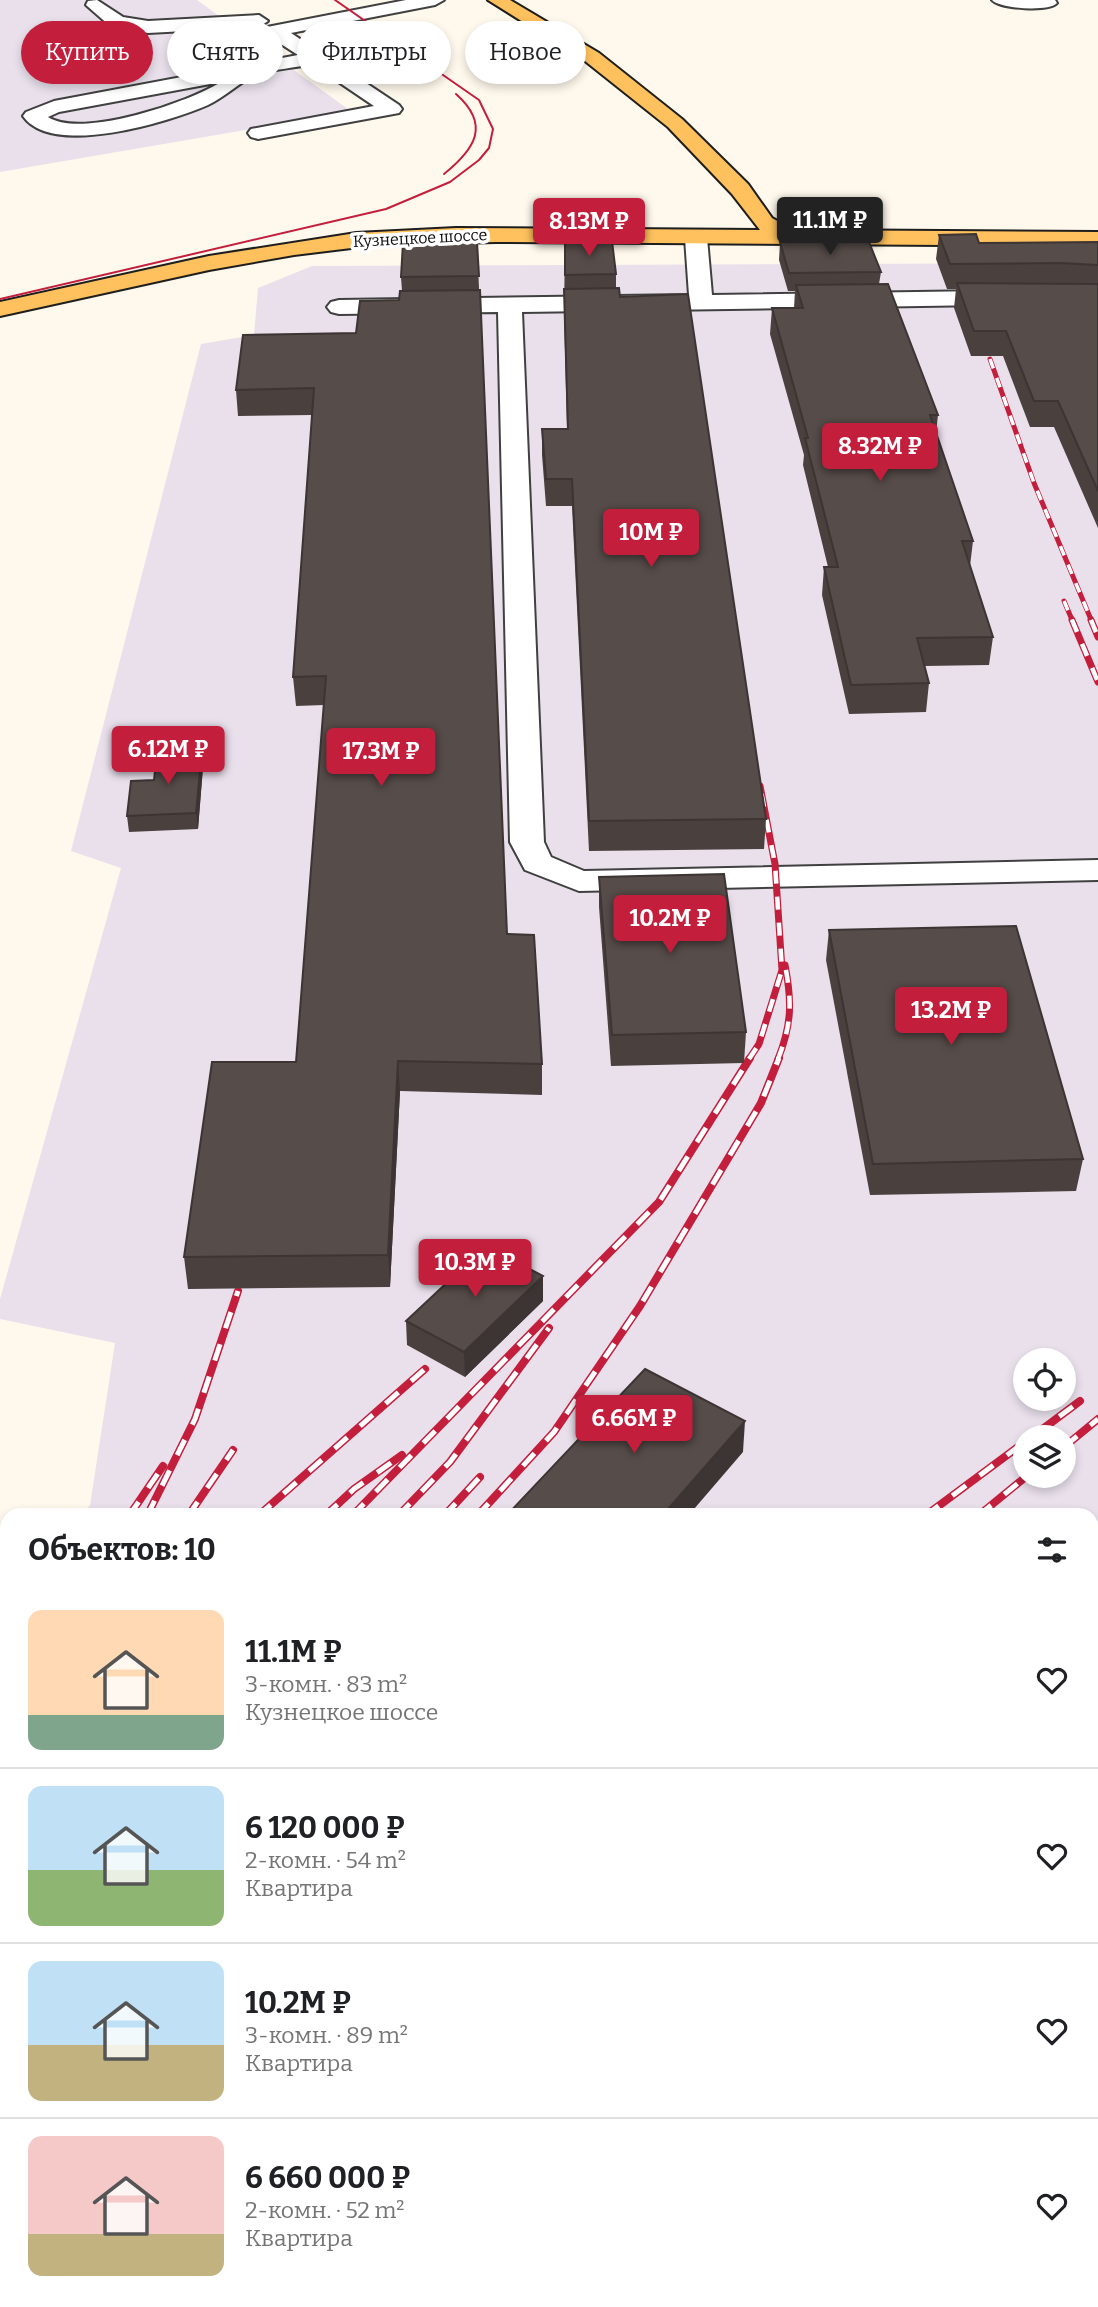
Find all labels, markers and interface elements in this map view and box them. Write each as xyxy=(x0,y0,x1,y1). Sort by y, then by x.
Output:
chip: Купить xyxy=(21,21,153,84)
chip: Снять xyxy=(167,21,283,84)
chip: Фильтры xyxy=(297,21,451,84)
chip: Новое xyxy=(465,21,586,84)
pin: 8.13M ₽ xyxy=(524,198,654,258)
pin: 11.1M ₽ xyxy=(765,198,895,257)
text: 11.1M ₽ xyxy=(793,206,867,234)
text: 8.13M ₽ xyxy=(549,207,629,235)
street label: Кузнецкое шоссе xyxy=(352,225,488,251)
pin: 8.32M ₽ xyxy=(815,424,945,483)
text: 8.32M ₽ xyxy=(838,432,922,460)
pin: 10M ₽ xyxy=(602,510,700,569)
text: 10M ₽ xyxy=(619,518,683,546)
pin: 6.12M ₽ xyxy=(103,726,233,786)
pin: 17.3M ₽ xyxy=(316,728,446,788)
text: 6.12M ₽ xyxy=(128,735,208,763)
text: 17.3M ₽ xyxy=(342,737,420,765)
pin: 10.2M ₽ xyxy=(605,895,735,955)
text: 10.2M ₽ xyxy=(629,904,711,932)
pin: 13.2M ₽ xyxy=(886,988,1016,1047)
text: 13.2M ₽ xyxy=(911,996,991,1024)
pin: 10.3M ₽ xyxy=(410,1240,540,1299)
text: 10.3M ₽ xyxy=(435,1248,515,1276)
map controls xyxy=(1013,1348,1076,1488)
button: locate xyxy=(1013,1348,1076,1411)
pin: 6.66M ₽ xyxy=(569,1396,699,1455)
text: 6.66M ₽ xyxy=(592,1404,676,1432)
button: layers xyxy=(1013,1425,1076,1488)
icon: filters xyxy=(1033,1531,1071,1569)
text: Объектов: 10 xyxy=(28,1532,216,1568)
text: 11.1M ₽ xyxy=(245,1634,342,1670)
icon: home xyxy=(84,1638,168,1722)
icon: heart xyxy=(1033,1661,1071,1699)
text: 3-комн. · 83 m² xyxy=(245,1670,407,1698)
text: Кузнецкое шоссе xyxy=(245,1698,438,1726)
text: 6 120 000 ₽ xyxy=(245,1810,405,1846)
icon: home xyxy=(84,1814,168,1898)
icon: heart xyxy=(1033,1837,1071,1875)
text: 2-комн. · 54 m² xyxy=(245,1846,406,1874)
text: Квартира xyxy=(245,1874,353,1902)
text: 10.2M ₽ xyxy=(245,1985,351,2021)
icon: home xyxy=(84,1989,168,2073)
icon: heart xyxy=(1033,2012,1071,2050)
text: 3-комн. · 89 m² xyxy=(245,2021,408,2049)
text: Квартира xyxy=(245,2049,353,2077)
text: 6 660 000 ₽ xyxy=(245,2160,410,2196)
icon: home xyxy=(84,2164,168,2248)
icon: heart xyxy=(1033,2187,1071,2225)
text: 2-комн. · 52 m² xyxy=(245,2196,405,2224)
text: Квартира xyxy=(245,2224,353,2252)

